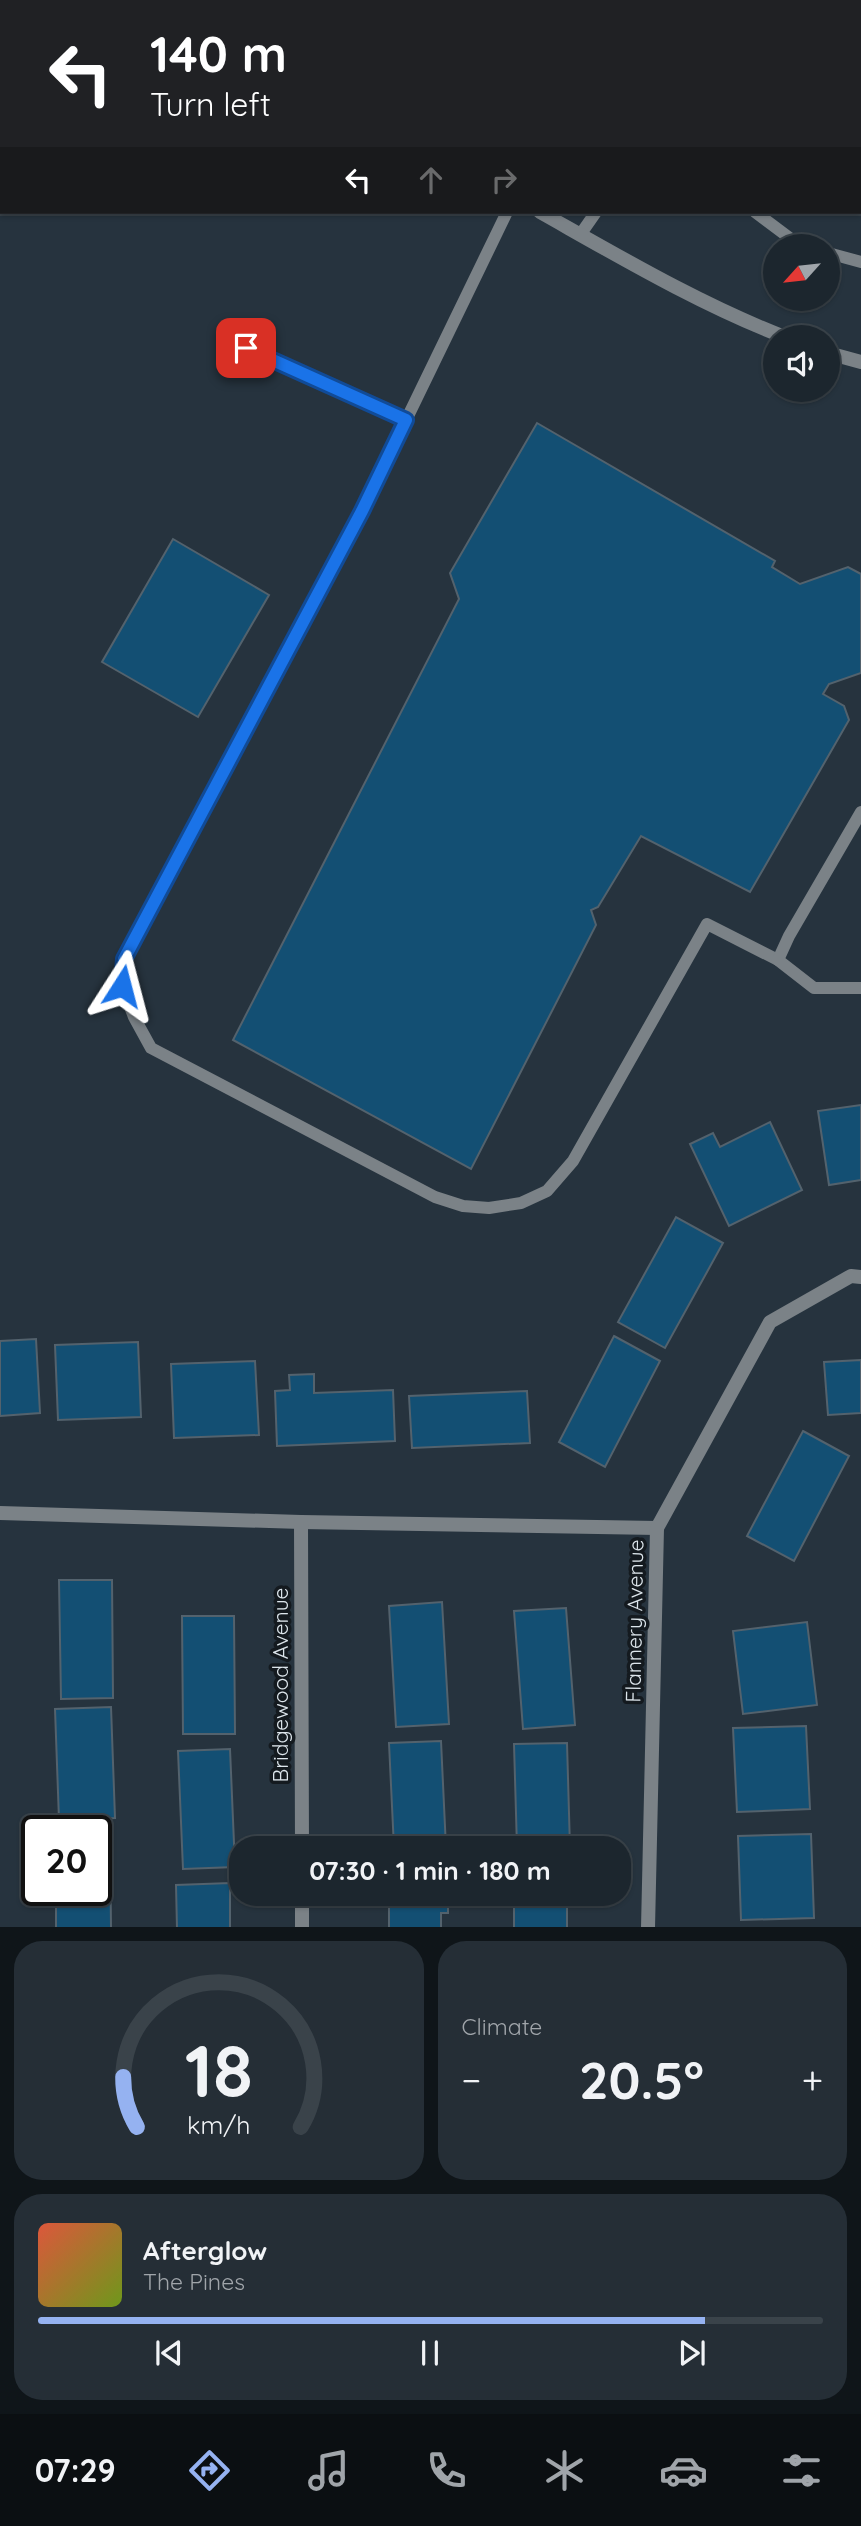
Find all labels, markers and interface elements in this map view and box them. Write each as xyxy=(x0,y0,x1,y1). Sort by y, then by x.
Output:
text: 140 m xyxy=(150,23,287,84)
icon: left xyxy=(35,28,126,119)
text: Turn left xyxy=(150,84,271,124)
icon: left xyxy=(339,161,377,199)
icon: ahead xyxy=(412,161,450,199)
icon: right xyxy=(485,161,523,199)
north arrow xyxy=(763,234,840,312)
map controls xyxy=(763,234,840,402)
pin xyxy=(216,318,276,378)
button: sound xyxy=(763,325,840,402)
icon: arrive xyxy=(227,329,265,367)
position arrow xyxy=(85,949,159,1023)
street label: Flannery Avenue xyxy=(620,1539,648,1703)
street label: Bridgewood Avenue xyxy=(267,1588,293,1782)
speed limit sign: 20 xyxy=(21,1815,112,1906)
text: 07:30 · 1 min · 180 m xyxy=(309,1854,551,1887)
text: Climate xyxy=(462,2012,542,2041)
text: 18 xyxy=(185,2024,253,2115)
text: 20.5° xyxy=(579,2047,704,2112)
text: − xyxy=(462,2056,481,2104)
text: + xyxy=(802,2056,823,2104)
text: km/h xyxy=(187,2108,250,2139)
text: Afterglow xyxy=(143,2234,267,2267)
text: The Pines xyxy=(143,2267,245,2296)
icon: previous xyxy=(150,2334,188,2372)
icon: pause xyxy=(411,2334,449,2372)
icon: next xyxy=(673,2334,711,2372)
icon: directions xyxy=(185,2446,234,2495)
icon: music xyxy=(304,2446,353,2495)
icon: phone xyxy=(422,2446,471,2495)
icon: climate xyxy=(540,2446,589,2495)
icon: car xyxy=(659,2446,708,2495)
icon: filters xyxy=(777,2446,826,2495)
text: 07:29 xyxy=(35,2450,116,2490)

